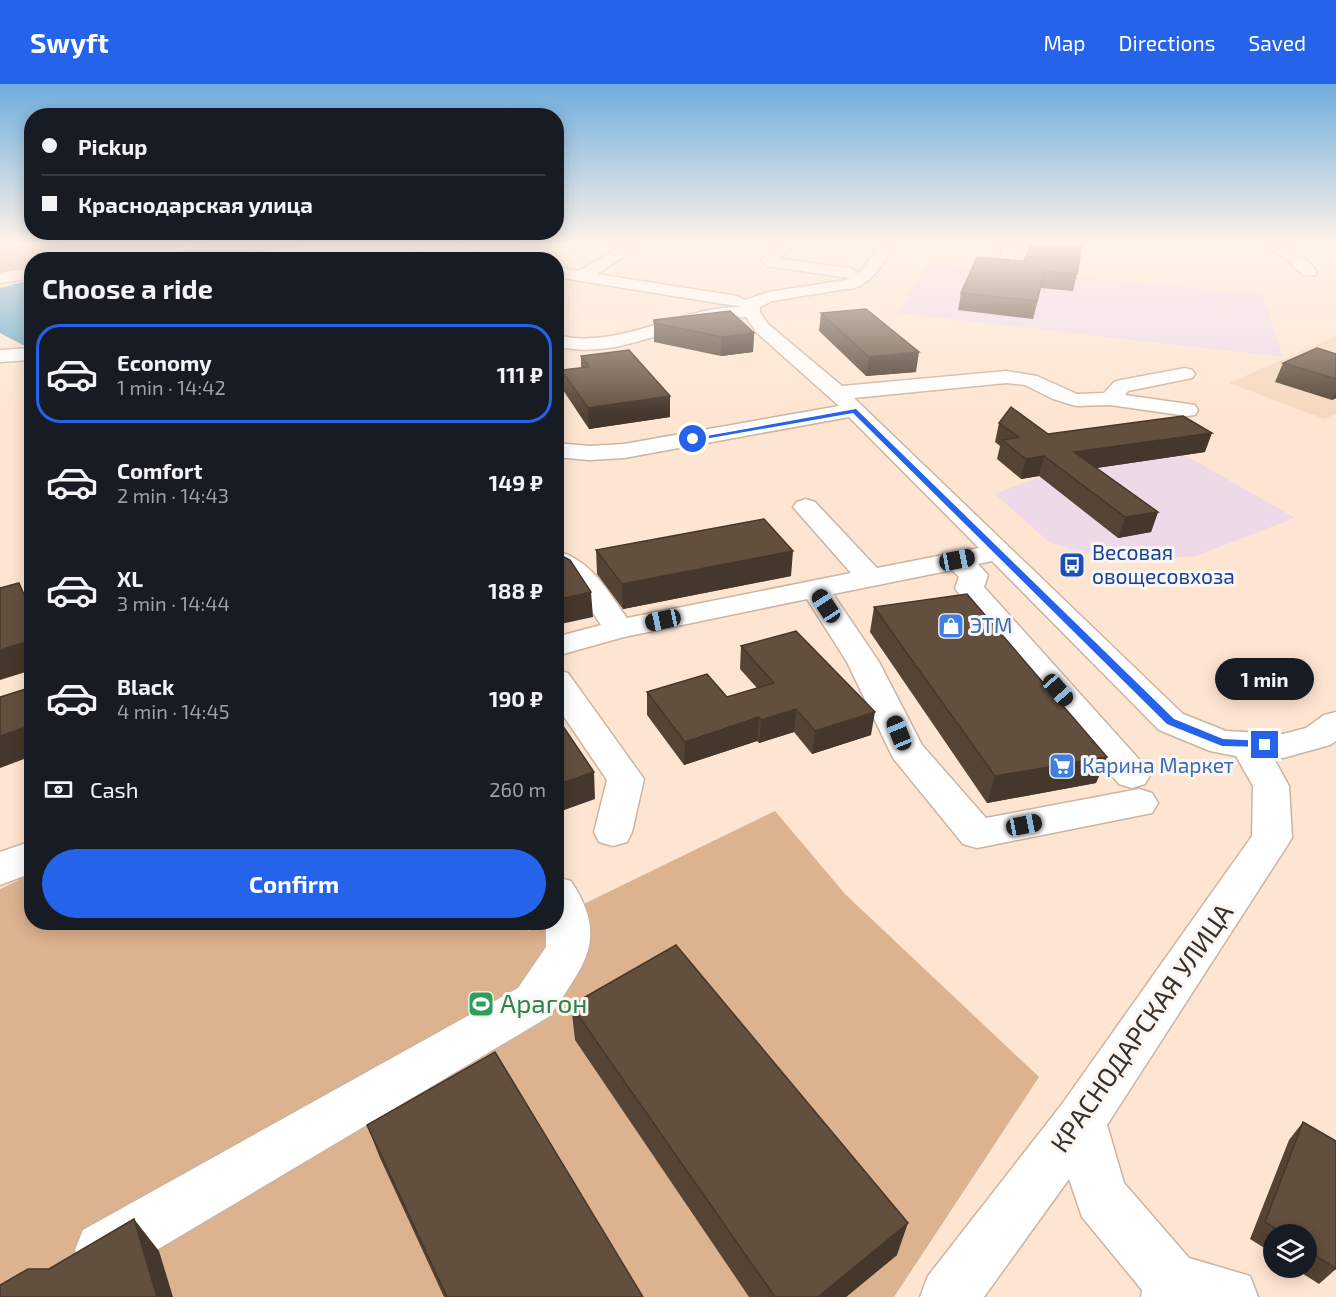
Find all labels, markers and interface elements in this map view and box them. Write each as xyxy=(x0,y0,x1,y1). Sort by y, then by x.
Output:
text: Swyft xyxy=(30,25,109,59)
text: Map xyxy=(1043,30,1086,55)
text: Directions xyxy=(1119,30,1215,55)
text: Saved xyxy=(1248,30,1306,55)
text: Pickup xyxy=(78,133,147,159)
text: Краснодарская улица xyxy=(78,191,313,217)
text: Choose a ride xyxy=(42,272,213,304)
icon: car xyxy=(45,347,99,401)
text: Economy xyxy=(117,349,212,375)
text: 111 ₽ xyxy=(497,361,543,387)
text: 1 min · 14:42 xyxy=(117,375,226,399)
route start xyxy=(679,425,706,452)
icon: car xyxy=(45,455,99,509)
text: Comfort xyxy=(117,457,202,483)
text: 149 ₽ xyxy=(489,469,543,495)
text: 2 min · 14:43 xyxy=(117,483,229,507)
place label: Весовая овощесовхоза xyxy=(1092,539,1235,588)
car xyxy=(938,548,976,572)
bus stop icon: Весовая овощесовхоза xyxy=(1057,550,1087,580)
icon: car xyxy=(45,563,99,617)
text: XL xyxy=(117,565,143,591)
text: 188 ₽ xyxy=(488,577,543,603)
car xyxy=(809,586,843,626)
text: 3 min · 14:44 xyxy=(117,591,230,615)
car xyxy=(644,607,682,633)
shop icon: ЭТМ xyxy=(936,611,966,641)
place label: ЭТМ xyxy=(970,612,1012,637)
callout: 1 min xyxy=(1216,658,1314,700)
text: 1 min xyxy=(1240,667,1289,691)
icon: car xyxy=(45,671,99,725)
car xyxy=(1039,671,1077,709)
text: Black xyxy=(117,673,174,699)
text: 190 ₽ xyxy=(489,685,543,711)
text: 4 min · 14:45 xyxy=(117,699,230,723)
car xyxy=(884,713,914,753)
route end xyxy=(1251,731,1278,758)
supermarket icon: Карина Маркет xyxy=(1047,751,1077,781)
place label: Карина Маркет xyxy=(1082,752,1234,777)
icon: cash xyxy=(42,773,75,806)
text: Cash xyxy=(90,776,139,802)
text: 260 m xyxy=(489,777,546,801)
car xyxy=(1005,813,1043,837)
button: Confirm xyxy=(42,849,546,918)
street label: КРАСНОДАРСКАЯ УЛИЦА xyxy=(1043,897,1238,1157)
place label: Арагон xyxy=(500,987,587,1018)
sports icon: Арагон xyxy=(466,989,496,1019)
map controls xyxy=(1263,1224,1317,1278)
button: layers xyxy=(1263,1224,1317,1278)

